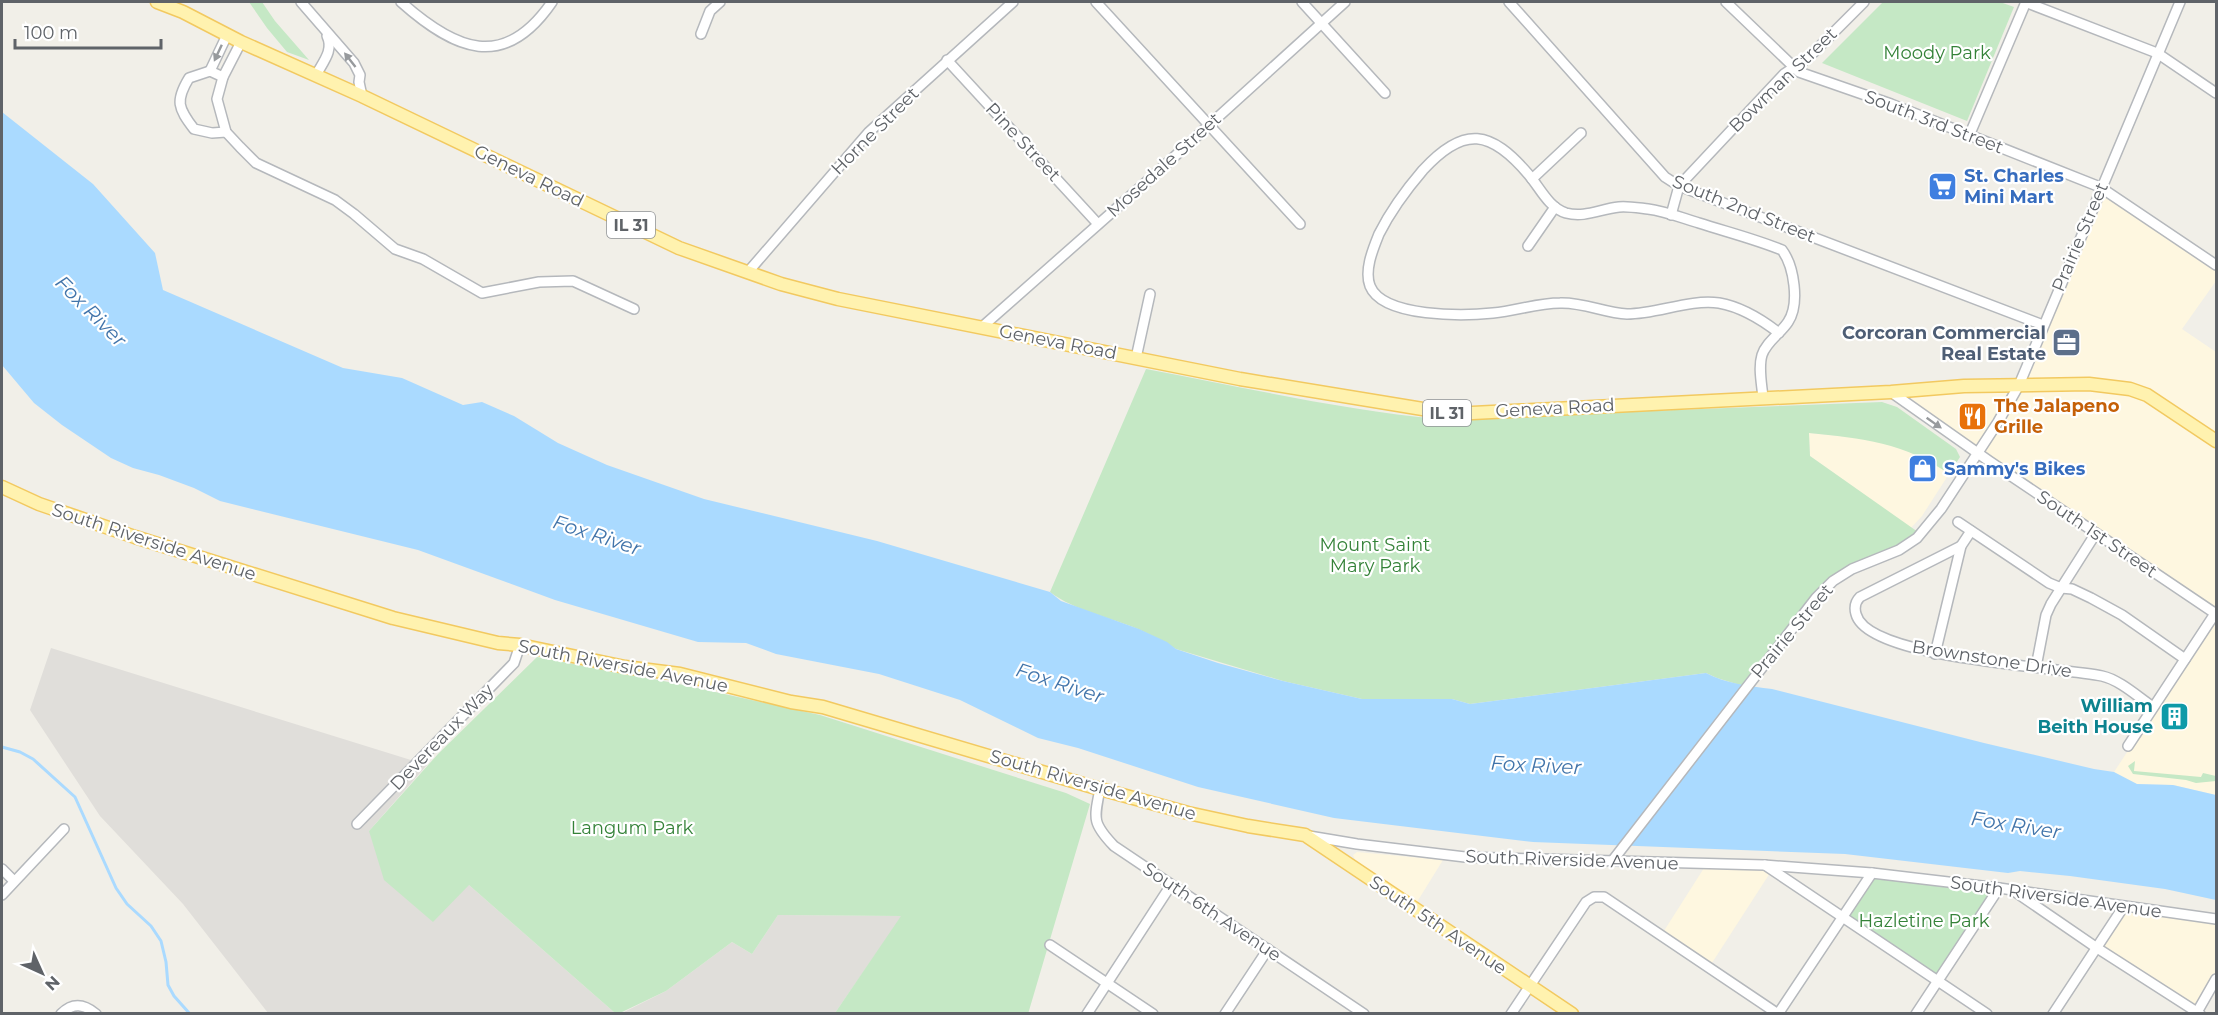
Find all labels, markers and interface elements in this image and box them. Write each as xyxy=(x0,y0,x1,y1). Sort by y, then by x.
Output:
scale bar xyxy=(15,12,160,50)
text: 100 m xyxy=(24,22,78,44)
street label: Bowman Street xyxy=(1724,23,1842,137)
park label: Moody Park xyxy=(1883,42,1991,64)
one-way arrow xyxy=(214,44,223,61)
one-way arrow xyxy=(345,53,357,68)
street label: Horne Street xyxy=(826,82,924,180)
street label: South 3rd Street xyxy=(1861,85,2007,159)
street label: Pine Street xyxy=(981,98,1065,186)
street label: Mosedale Street xyxy=(1102,108,1226,222)
street label: Geneva Road xyxy=(470,140,588,212)
place label: St. Charles Mini Mart xyxy=(1964,165,2064,208)
street label: South 2nd Street xyxy=(1669,170,1819,248)
supermarket icon: St. Charles Mini Mart xyxy=(1927,170,1959,202)
street label: Prairie Street xyxy=(2047,179,2113,295)
road number: IL 31 xyxy=(607,212,655,238)
water label: Fox River xyxy=(50,270,132,352)
street label: Geneva Road xyxy=(997,320,1119,364)
place label: Corcoran Commercial Real Estate xyxy=(1842,322,2046,365)
office icon: Corcoran Commercial Real Estate xyxy=(2051,327,2083,359)
street label: Geneva Road xyxy=(1495,394,1615,422)
place label: The Jalapeno Grille xyxy=(1994,395,2120,438)
road number: IL 31 xyxy=(1423,400,1471,426)
restaurant icon: The Jalapeno Grille xyxy=(1957,400,1989,432)
one-way arrow xyxy=(1926,417,1942,429)
shop icon: Sammy's Bikes xyxy=(1907,453,1939,485)
place label: Sammy's Bikes xyxy=(1944,458,2086,480)
street label: South 1st Street xyxy=(2033,486,2161,582)
street label: South Riverside Avenue xyxy=(49,499,259,585)
water label: Fox River xyxy=(550,510,645,561)
park label: Mount Saint Mary Park xyxy=(1320,534,1430,577)
street label: Prairie Street xyxy=(1746,579,1838,683)
street label: South Riverside Avenue xyxy=(516,635,730,697)
street label: Brownstone Drive xyxy=(1911,636,2074,683)
water label: Fox River xyxy=(1013,658,1108,709)
street label: Devereaux Way xyxy=(386,679,499,795)
place label: William Beith House xyxy=(2037,695,2153,738)
building icon: William Beith House xyxy=(2158,700,2190,732)
street label: South Riverside Avenue xyxy=(987,745,1199,825)
water label: Fox River xyxy=(1490,751,1583,779)
water label: Fox River xyxy=(1969,806,2064,844)
park label: Langum Park xyxy=(571,817,694,839)
street label: South Riverside Avenue xyxy=(1465,845,1679,875)
street label: South 6th Avenue xyxy=(1139,858,1285,966)
street label: South 5th Avenue xyxy=(1365,871,1511,979)
street label: South Riverside Avenue xyxy=(1949,871,2163,923)
park label: Hazletine Park xyxy=(1858,910,1990,932)
north arrow xyxy=(12,943,72,1003)
text: N xyxy=(41,972,64,995)

